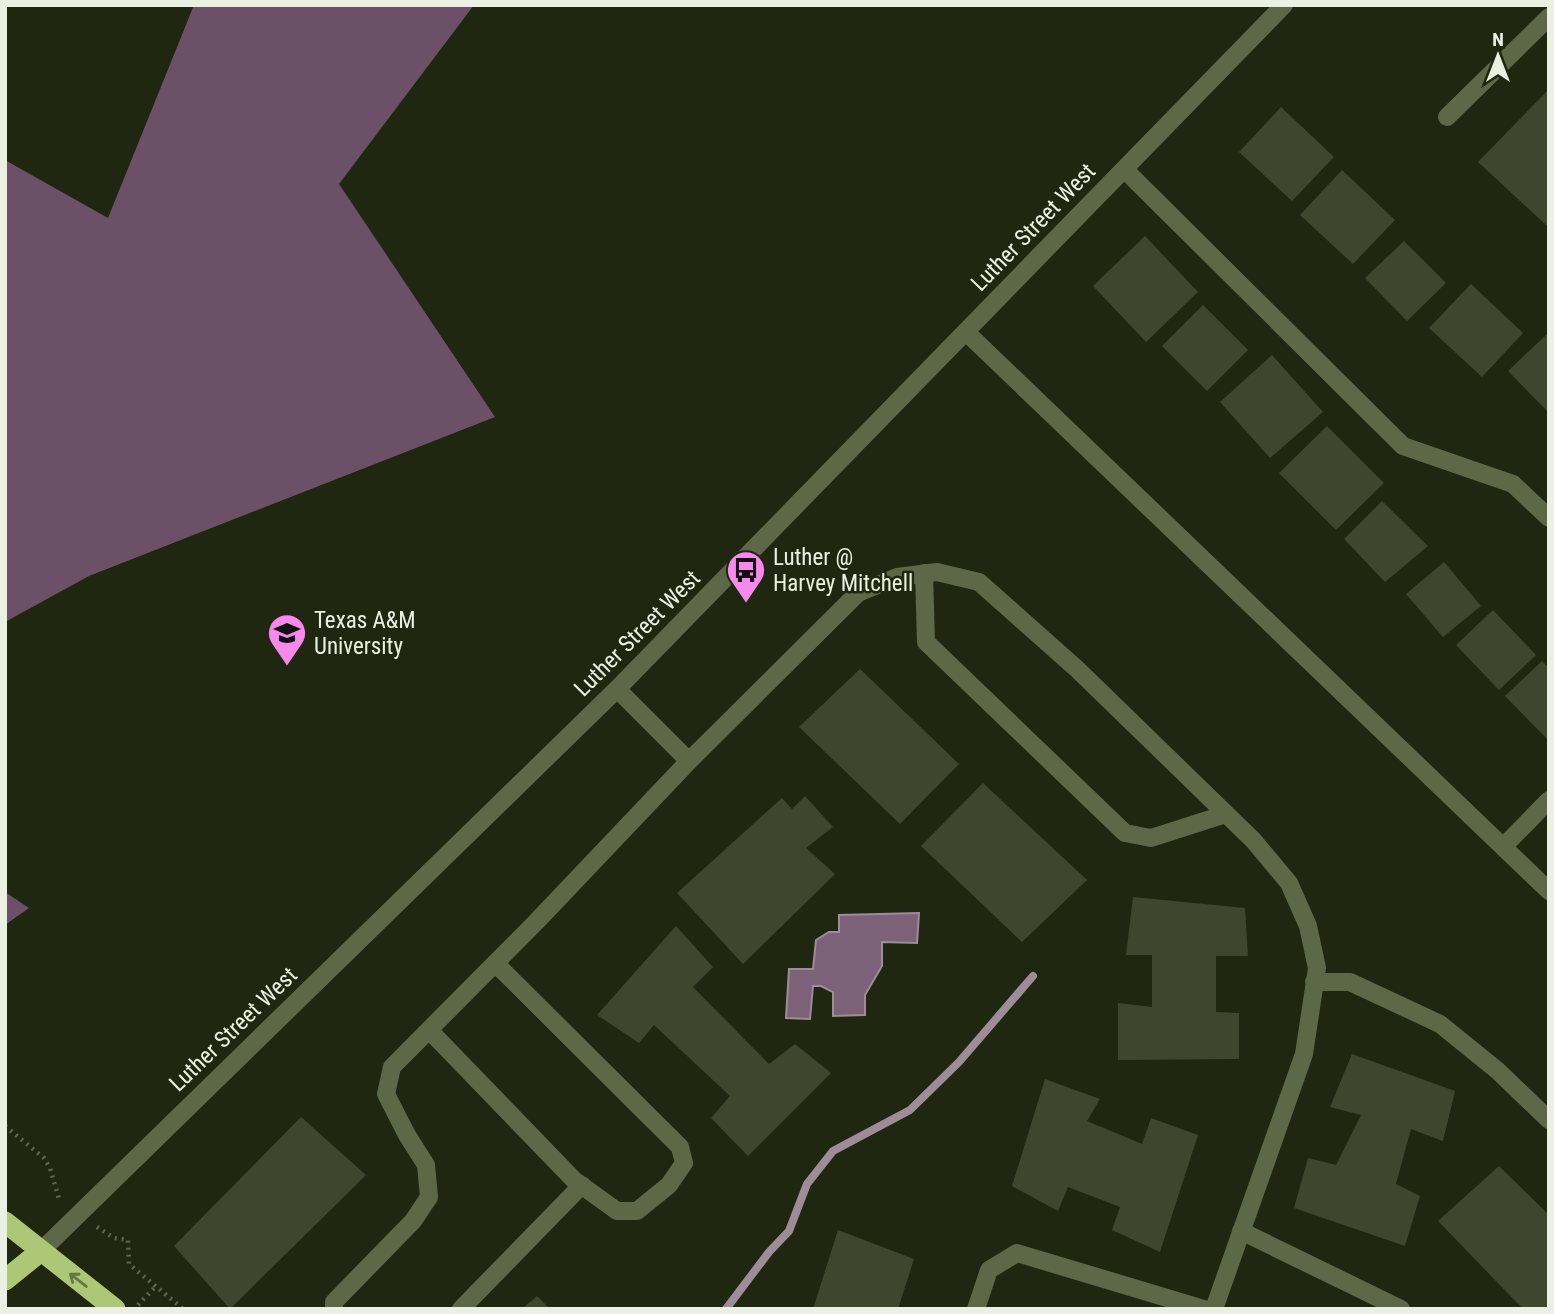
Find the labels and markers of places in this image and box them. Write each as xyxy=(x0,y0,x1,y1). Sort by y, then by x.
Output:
place label: Luther @ Harvey Mitchell xyxy=(773,544,913,597)
bus stop icon: Luther @ Harvey Mitchell xyxy=(725,549,767,604)
place label: Texas A&M University xyxy=(314,607,416,660)
school or university icon: Texas A&M University xyxy=(266,612,308,667)

